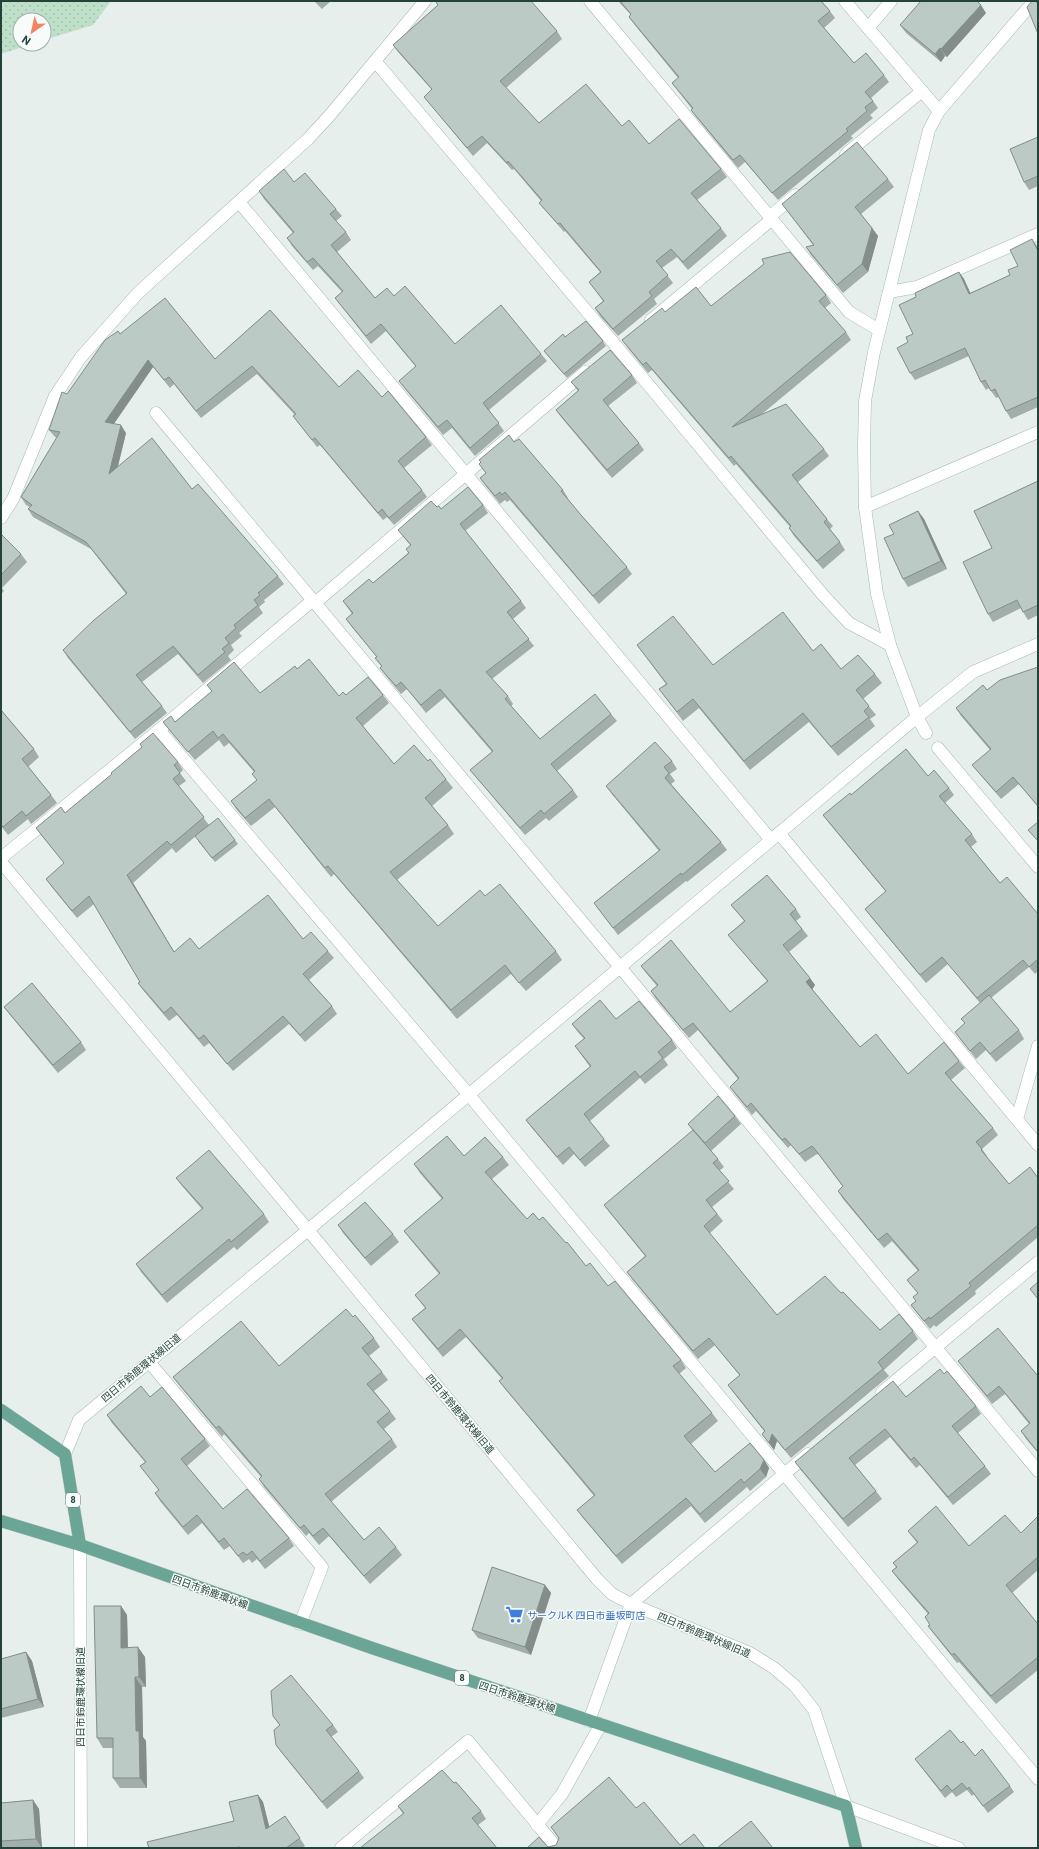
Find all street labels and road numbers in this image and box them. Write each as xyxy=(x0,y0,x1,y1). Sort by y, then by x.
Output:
street label: 四日市鈴鹿環状線旧道 xyxy=(99,1332,183,1404)
street label: 四日市鈴鹿環状線旧道 xyxy=(424,1372,496,1456)
road number: 8 xyxy=(66,1493,80,1507)
street label: 四日市鈴鹿環状線 xyxy=(171,1573,249,1611)
street label: 四日市鈴鹿環状線旧道 xyxy=(656,1610,752,1660)
street label: 四日市鈴鹿環状線旧道 xyxy=(75,1647,86,1747)
road number: 8 xyxy=(455,1671,469,1685)
street label: 四日市鈴鹿環状線 xyxy=(477,1679,557,1715)

